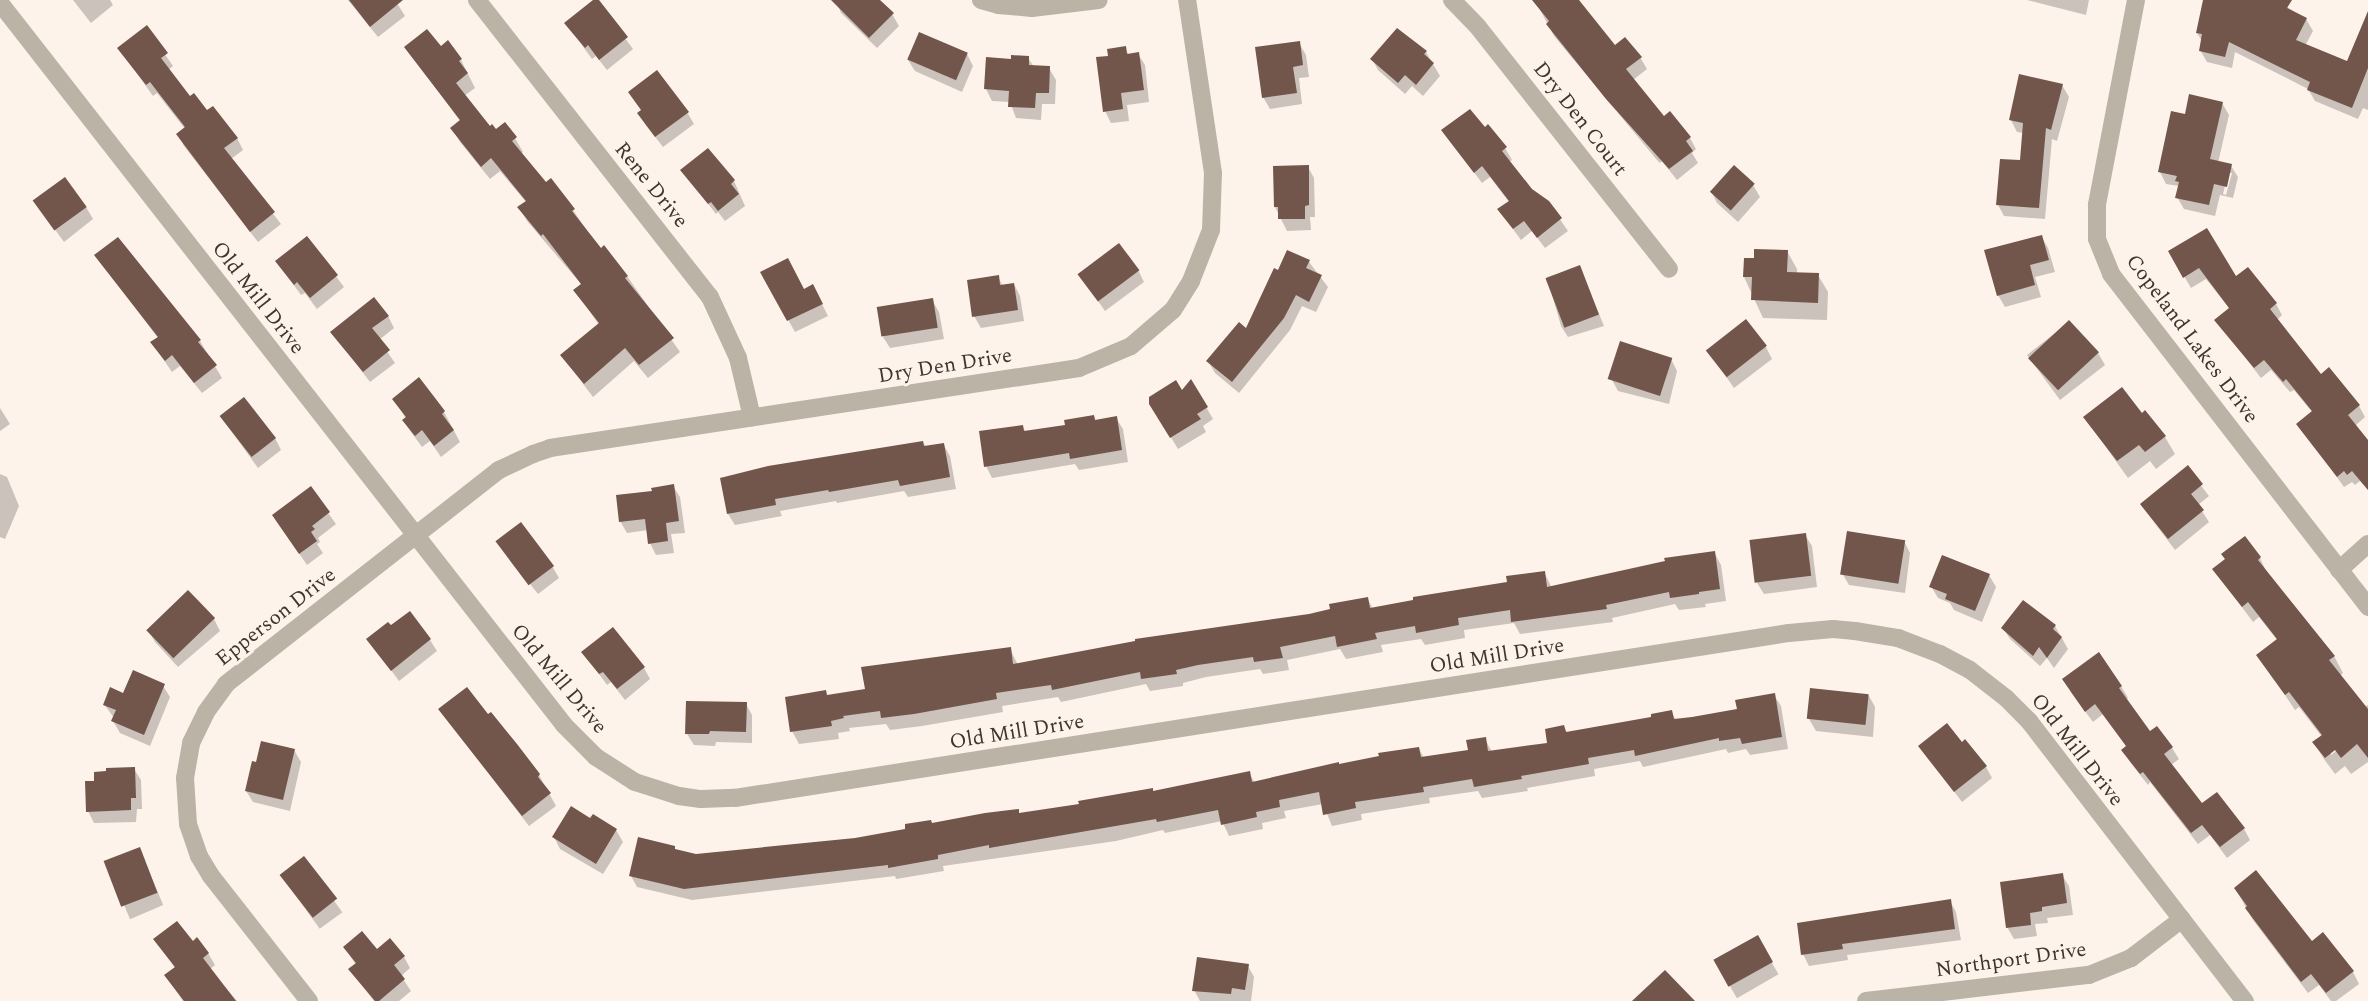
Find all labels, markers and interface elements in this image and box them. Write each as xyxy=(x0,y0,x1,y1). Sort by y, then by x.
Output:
street label: Dry Den Court xyxy=(1528,57,1632,181)
street label: Rene Drive xyxy=(609,137,693,233)
street label: Old Mill Drive xyxy=(206,237,310,359)
street label: Copeland Lakes Drive xyxy=(2120,250,2264,428)
street label: Dry Den Drive xyxy=(876,343,1014,389)
street label: Epperson Drive xyxy=(211,562,341,672)
street label: Old Mill Drive xyxy=(506,619,612,739)
street label: Old Mill Drive xyxy=(1428,633,1566,679)
street label: Old Mill Drive xyxy=(2025,689,2129,811)
street label: Old Mill Drive xyxy=(948,709,1086,755)
street label: Northport Drive xyxy=(1934,937,2088,983)

